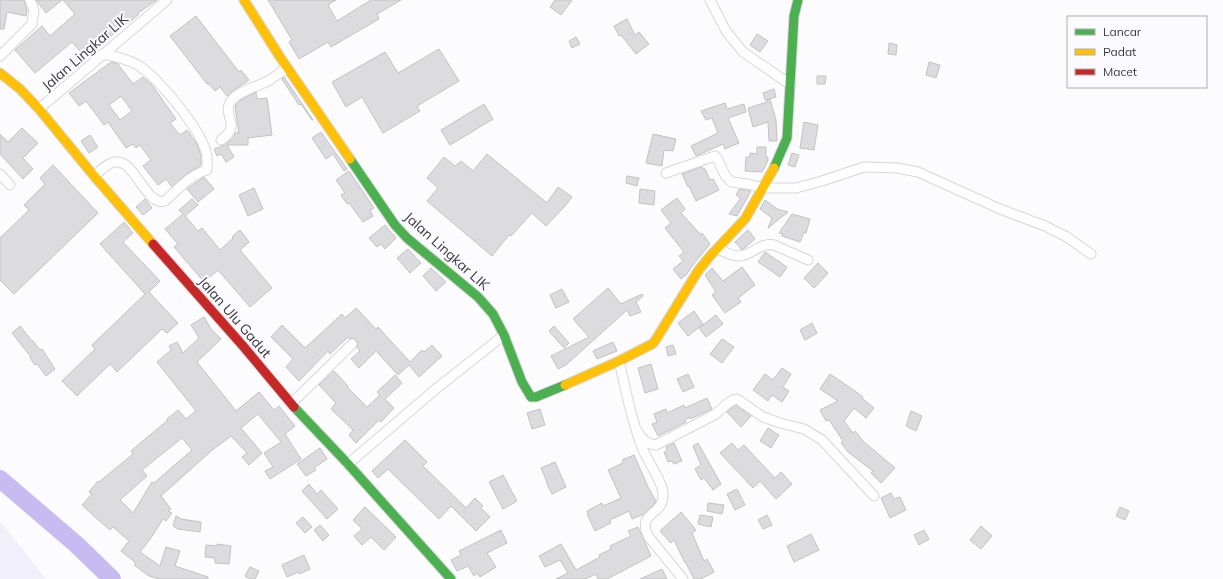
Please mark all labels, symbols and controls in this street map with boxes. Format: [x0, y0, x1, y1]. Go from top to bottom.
street label: Jalan Lingkar LIK [38, 9, 133, 94]
legend [1067, 16, 1207, 88]
text: Lancar [1103, 24, 1142, 39]
text: Padat [1103, 44, 1136, 59]
text: Macet [1103, 64, 1137, 79]
street label: Jalan Lingkar LIK [401, 208, 494, 295]
street label: Jalan Ulu Gadut [195, 273, 275, 361]

